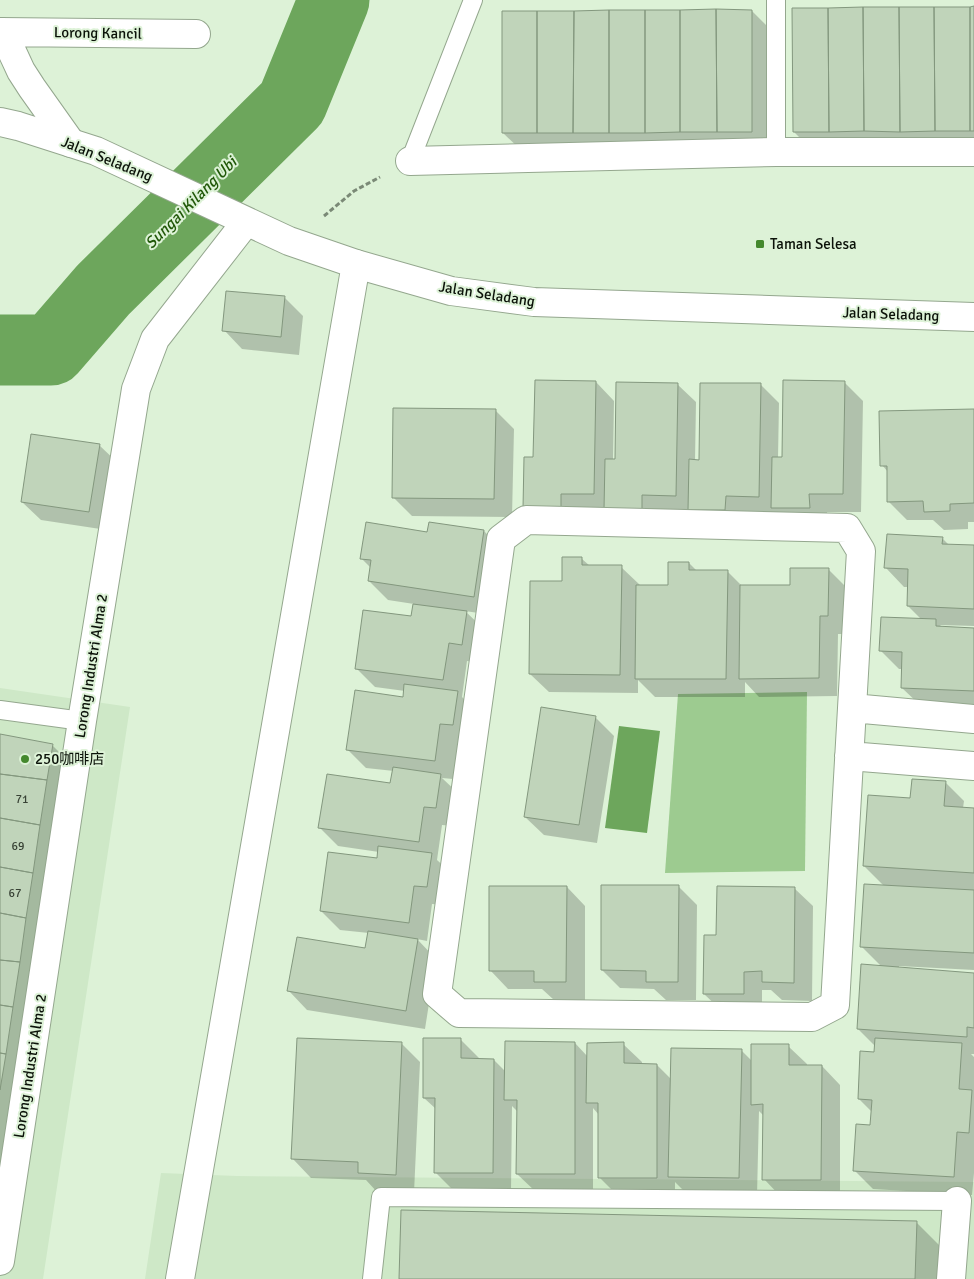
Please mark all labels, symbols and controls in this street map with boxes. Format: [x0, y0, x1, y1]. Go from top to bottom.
street label: Lorong Kancil [54, 23, 142, 43]
street label: Jalan Seladang [59, 133, 155, 186]
water label: Sungai Kilang Ubi [141, 152, 242, 253]
place label: Taman Selesa [770, 235, 857, 253]
marker: Taman Selesa [754, 238, 766, 250]
street label: Jalan Seladang [438, 278, 536, 310]
street label: Jalan Seladang [842, 303, 940, 325]
street label: Lorong Industri Alma 2 [71, 593, 111, 739]
place label: 250咖啡店 [35, 750, 104, 768]
marker: 250咖啡店 [19, 753, 31, 765]
house number: 71 [16, 792, 28, 807]
house number: 69 [12, 839, 24, 854]
house number: 67 [9, 886, 21, 901]
street label: Lorong Industri Alma 2 [10, 993, 50, 1139]

